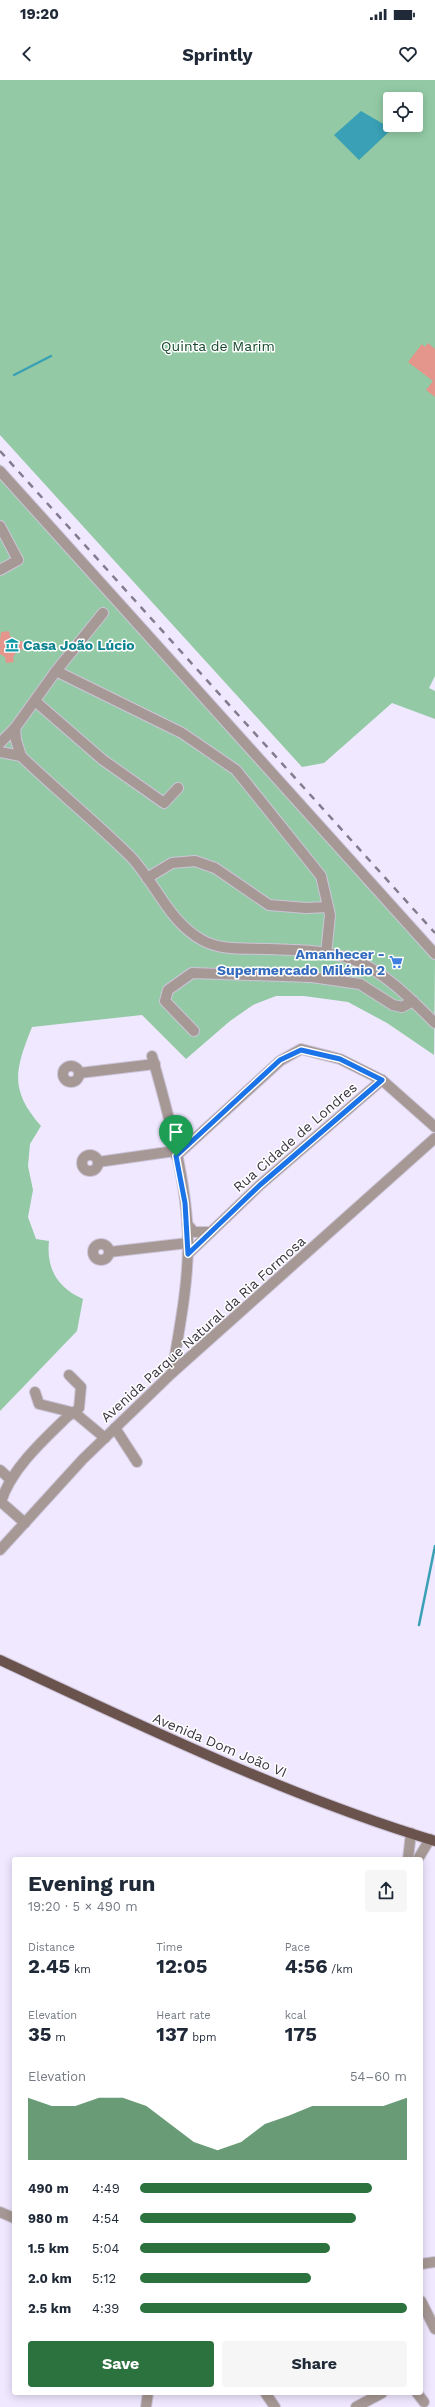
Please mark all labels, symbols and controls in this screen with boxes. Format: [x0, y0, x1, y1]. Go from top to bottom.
text: 19:20 [20, 5, 59, 23]
icon: back [16, 43, 38, 65]
icon: heart [397, 43, 419, 65]
text: Sprintly [182, 44, 253, 65]
map controls [383, 92, 423, 132]
button: locate [383, 92, 423, 132]
park label: Quinta de Marim [161, 338, 275, 354]
museum icon: Casa João Lúcio [4, 637, 20, 653]
place label: Casa João Lúcio [23, 637, 135, 653]
place label: Amanhecer - Supermercado Milénio 2 [217, 946, 385, 978]
supermarket icon: Amanhecer - Supermercado Milénio 2 [388, 954, 404, 970]
street label: Rua Cidade de Londres [230, 1079, 360, 1195]
pin [159, 1115, 193, 1156]
icon: arrive [165, 1121, 187, 1143]
street label: Avenida Parque Natural da Ria Formosa [97, 1233, 309, 1425]
street label: Avenida Dom João VI [151, 1710, 289, 1780]
button: share [365, 1870, 407, 1912]
text: Evening run [28, 1871, 156, 1896]
text: 19:20 · 5 × 490 m [28, 1899, 138, 1914]
text: Distance [28, 1941, 75, 1954]
text: Time [156, 1941, 183, 1954]
text: Pace [285, 1941, 310, 1954]
text: 2.45 [28, 1954, 70, 1978]
text: 12:05 [156, 1954, 207, 1978]
text: 4:56 [285, 1954, 328, 1978]
text: km [70, 1963, 91, 1976]
text: /km [328, 1963, 353, 1976]
text: Elevation [28, 2009, 77, 2022]
text: Heart rate [156, 2009, 211, 2022]
text: kcal [285, 2009, 306, 2022]
text: 35 [28, 2022, 52, 2046]
text: 137 [156, 2022, 188, 2046]
text: 175 [285, 2022, 317, 2046]
text: m [52, 2031, 66, 2044]
text: bpm [188, 2031, 216, 2044]
text: Elevation [28, 2069, 86, 2084]
text: 54–60 m [350, 2069, 407, 2084]
text: 490 m [28, 2181, 69, 2196]
text: 4:49 [92, 2181, 120, 2196]
text: 980 m [28, 2211, 68, 2226]
text: 4:54 [92, 2211, 119, 2226]
text: 1.5 km [28, 2241, 69, 2256]
text: 5:04 [92, 2241, 119, 2256]
text: 2.0 km [28, 2271, 72, 2286]
text: 5:12 [92, 2271, 116, 2286]
text: 2.5 km [28, 2301, 71, 2316]
text: 4:39 [92, 2301, 119, 2316]
button: Save [28, 2341, 214, 2387]
button: Share [222, 2341, 407, 2387]

